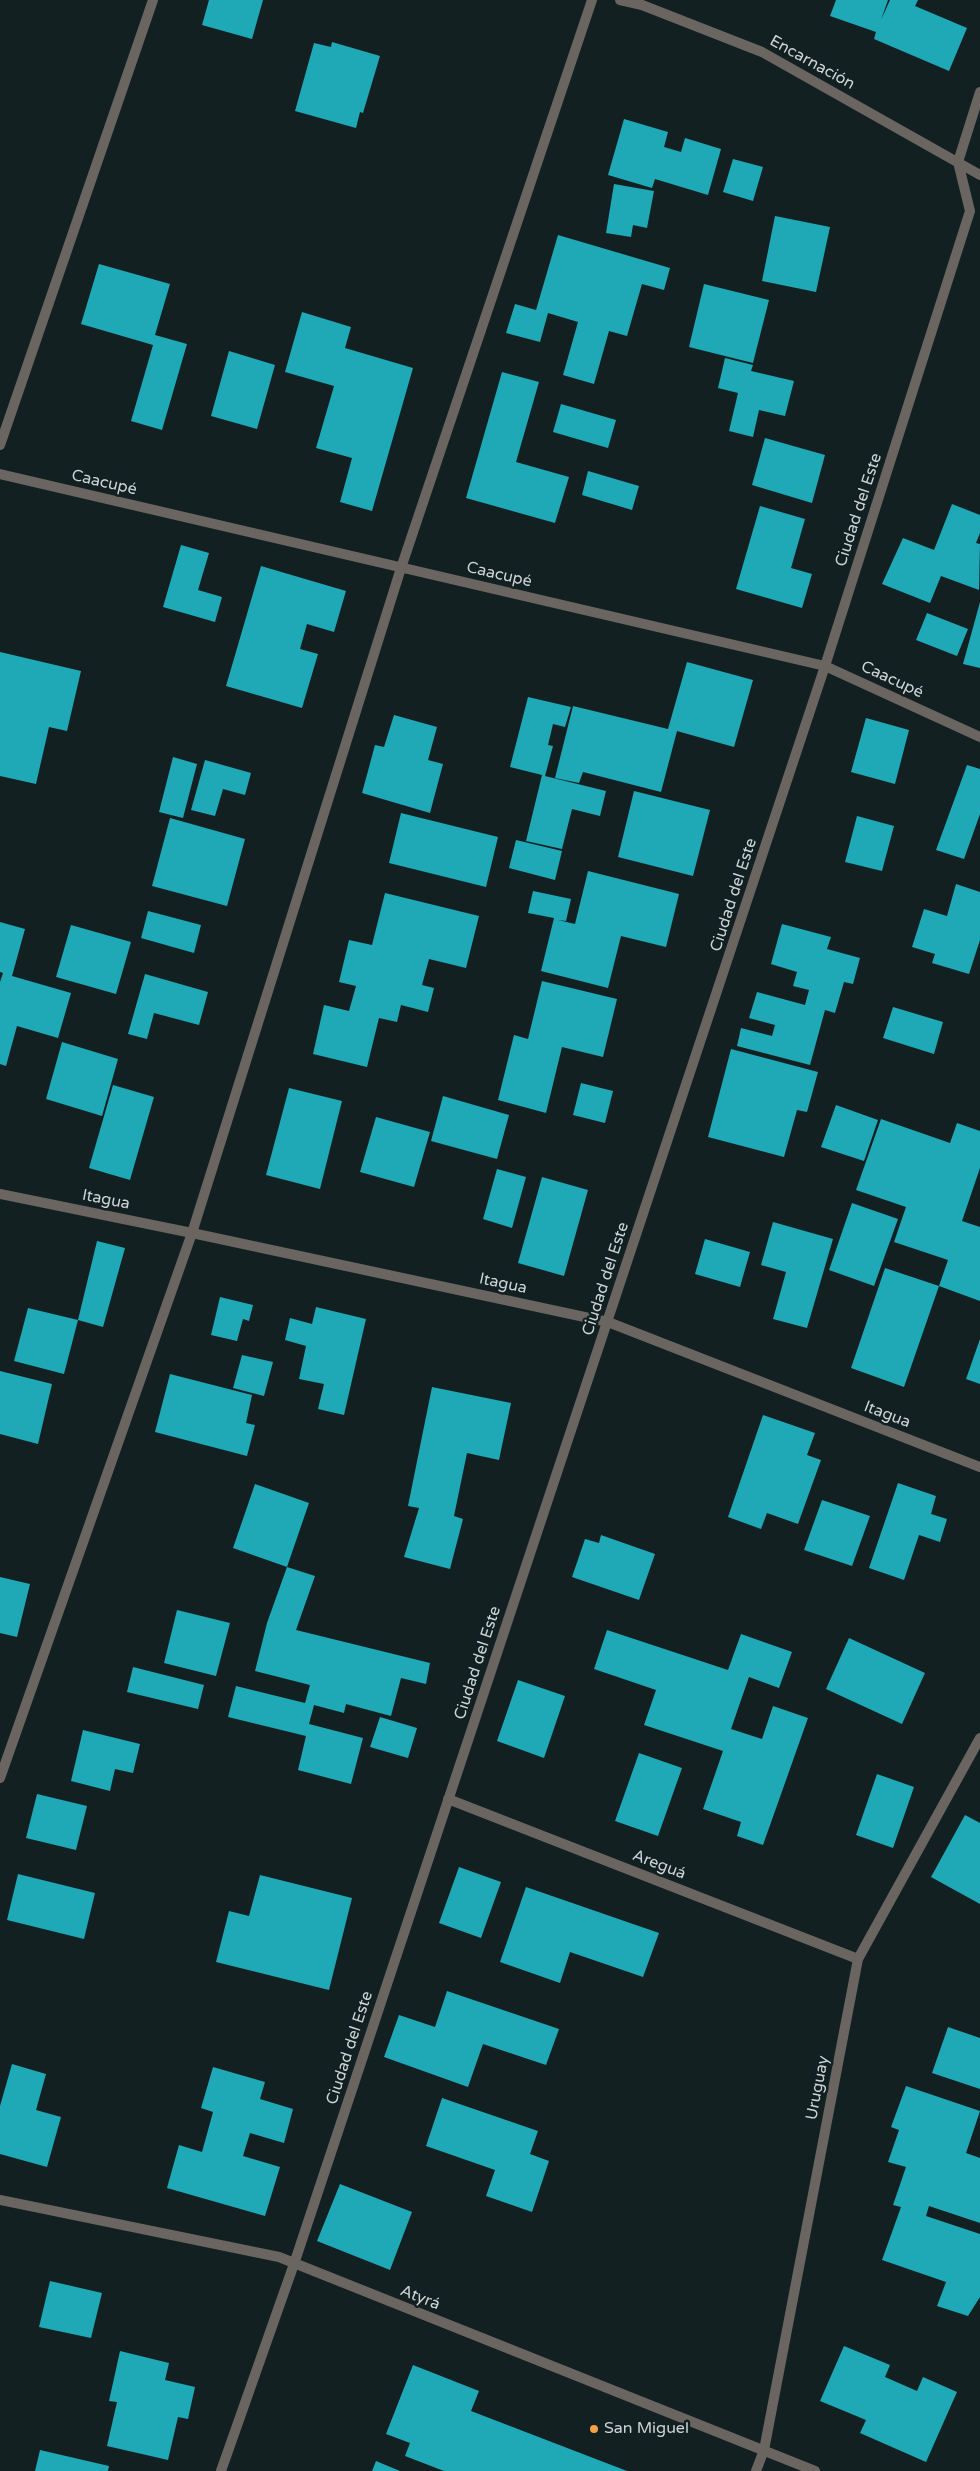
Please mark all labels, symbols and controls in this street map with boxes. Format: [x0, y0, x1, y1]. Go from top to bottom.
street label: Encarnación [766, 32, 858, 94]
street label: Ciudad del Este [832, 451, 886, 569]
street label: Caacupé [69, 466, 139, 500]
street label: Caacupé [464, 558, 534, 592]
street label: Caacupé [858, 657, 926, 703]
street label: Ciudad del Este [707, 836, 761, 954]
street label: Itagua [80, 1186, 132, 1214]
street label: Ciudad del Este [579, 1220, 633, 1338]
street label: Itagua [477, 1270, 529, 1298]
street label: Itagua [861, 1397, 913, 1433]
street label: Ciudad del Este [451, 1604, 505, 1722]
street label: Areguá [630, 1846, 688, 1884]
street label: Ciudad del Este [323, 1989, 377, 2107]
street label: Uruguay [802, 2054, 834, 2122]
street label: Atyrá [397, 2281, 443, 2315]
place label: San Miguel [604, 2419, 689, 2439]
marker: San Miguel [588, 2423, 600, 2435]

